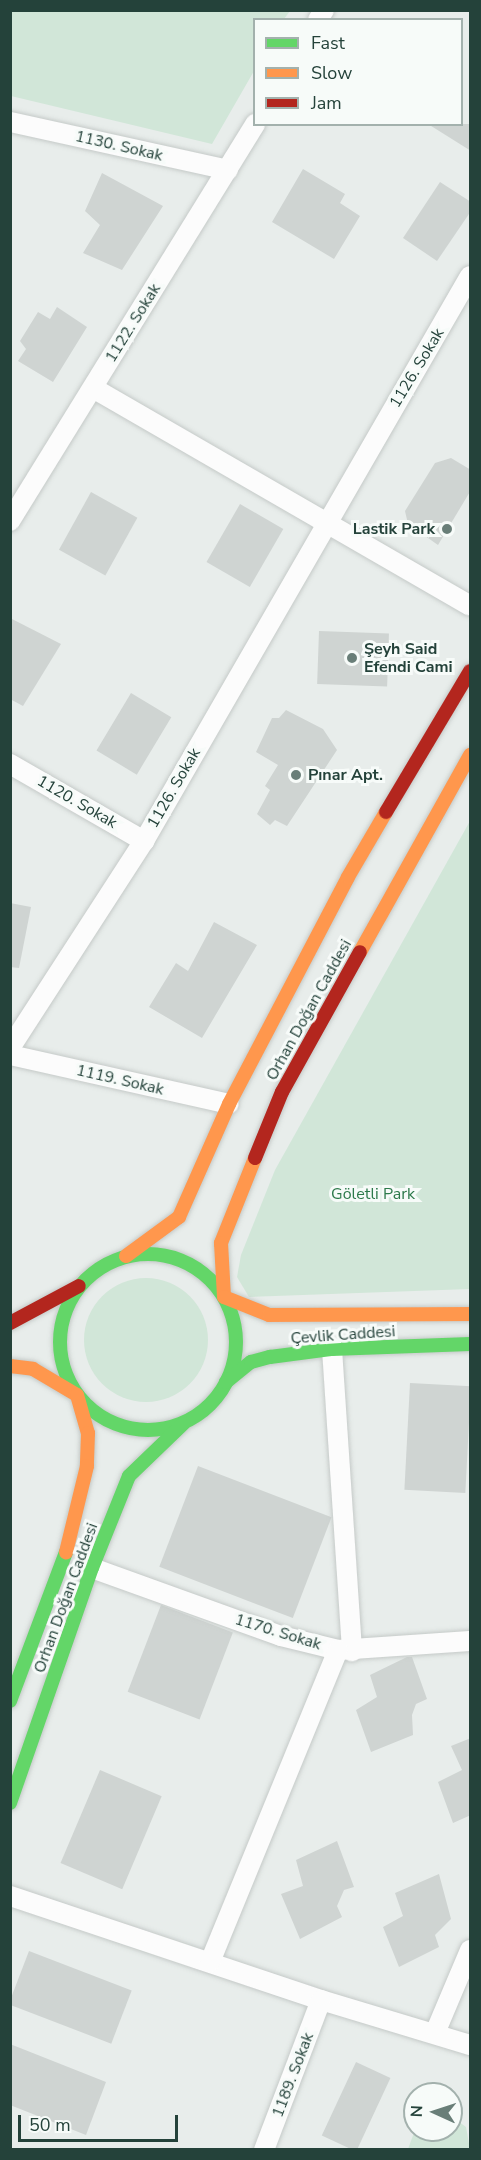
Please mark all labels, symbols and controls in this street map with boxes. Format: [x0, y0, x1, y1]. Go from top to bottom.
legend [253, 18, 463, 126]
text: Fast [311, 31, 345, 55]
text: Slow [311, 61, 352, 85]
text: Jam [311, 91, 342, 115]
street label: 1130. Sokak [73, 127, 165, 165]
street label: 1122. Sokak [101, 280, 165, 366]
street label: 1126. Sokak [386, 325, 448, 411]
place label: Lastik Park [353, 519, 435, 539]
marker: Lastik Park [440, 522, 454, 536]
place label: Şeyh Said Efendi Cami [364, 639, 453, 677]
marker: Şeyh Said Efendi Cami [345, 651, 359, 665]
street label: 1126. Sokak [143, 745, 205, 831]
place label: Pınar Apt. [308, 765, 383, 785]
marker: Pınar Apt. [289, 768, 303, 782]
street label: 1120. Sokak [34, 771, 120, 833]
street label: Orhan Doğan Caddesi [262, 936, 356, 1084]
street label: 1119. Sokak [74, 1061, 166, 1099]
park label: Göletli Park [331, 1184, 415, 1204]
street label: Çevlik Caddesi [290, 1322, 396, 1348]
street label: Orhan Doğan Caddesi [30, 1520, 102, 1676]
street label: 1170. Sokak [232, 1610, 324, 1654]
street label: 1189. Sokak [268, 2030, 318, 2120]
north arrow [403, 2082, 463, 2142]
scale bar [21, 2103, 182, 2141]
text: N [406, 2105, 428, 2118]
text: 50 m [29, 2113, 71, 2137]

